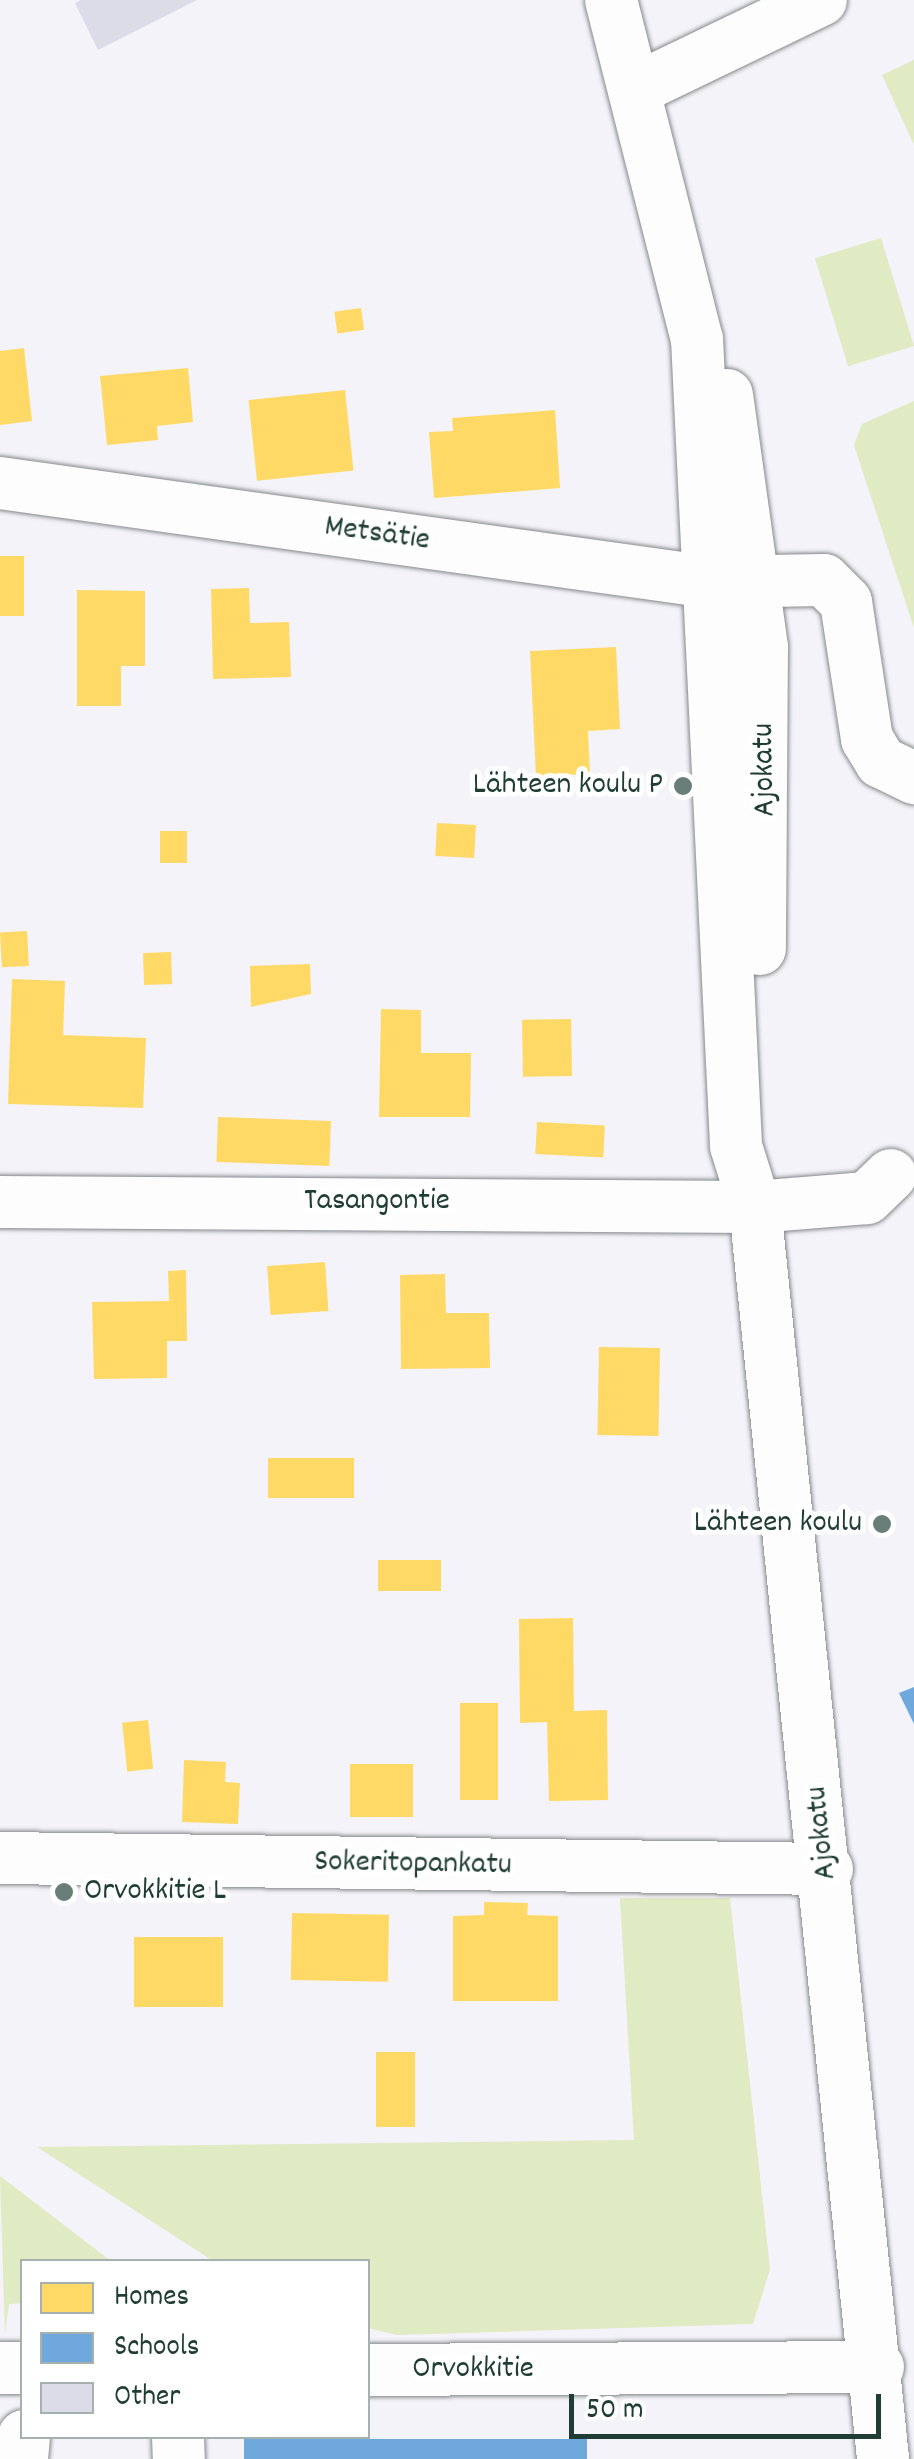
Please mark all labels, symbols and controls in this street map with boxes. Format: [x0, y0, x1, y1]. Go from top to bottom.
street label: Metsätie [322, 509, 432, 561]
street label: Ajokatu [746, 723, 786, 817]
place label: Lähteen koulu P [473, 767, 663, 805]
marker: Lähteen koulu P [672, 775, 694, 797]
street label: Tasangontie [304, 1183, 450, 1221]
place label: Lähteen koulu [694, 1505, 862, 1543]
marker: Lähteen koulu [871, 1513, 893, 1535]
street label: Ajokatu [799, 1784, 847, 1882]
street label: Sokeritopankatu [314, 1844, 512, 1886]
place label: Orvokkitie L [84, 1873, 226, 1911]
marker: Orvokkitie L [53, 1881, 75, 1903]
legend [20, 2259, 370, 2439]
text: Homes [114, 2277, 189, 2320]
text: Schools [114, 2327, 200, 2370]
street label: Orvokkitie [412, 2351, 534, 2389]
scale bar [574, 2374, 886, 2436]
text: Other [114, 2377, 180, 2420]
text: 50 m [586, 2390, 644, 2433]

